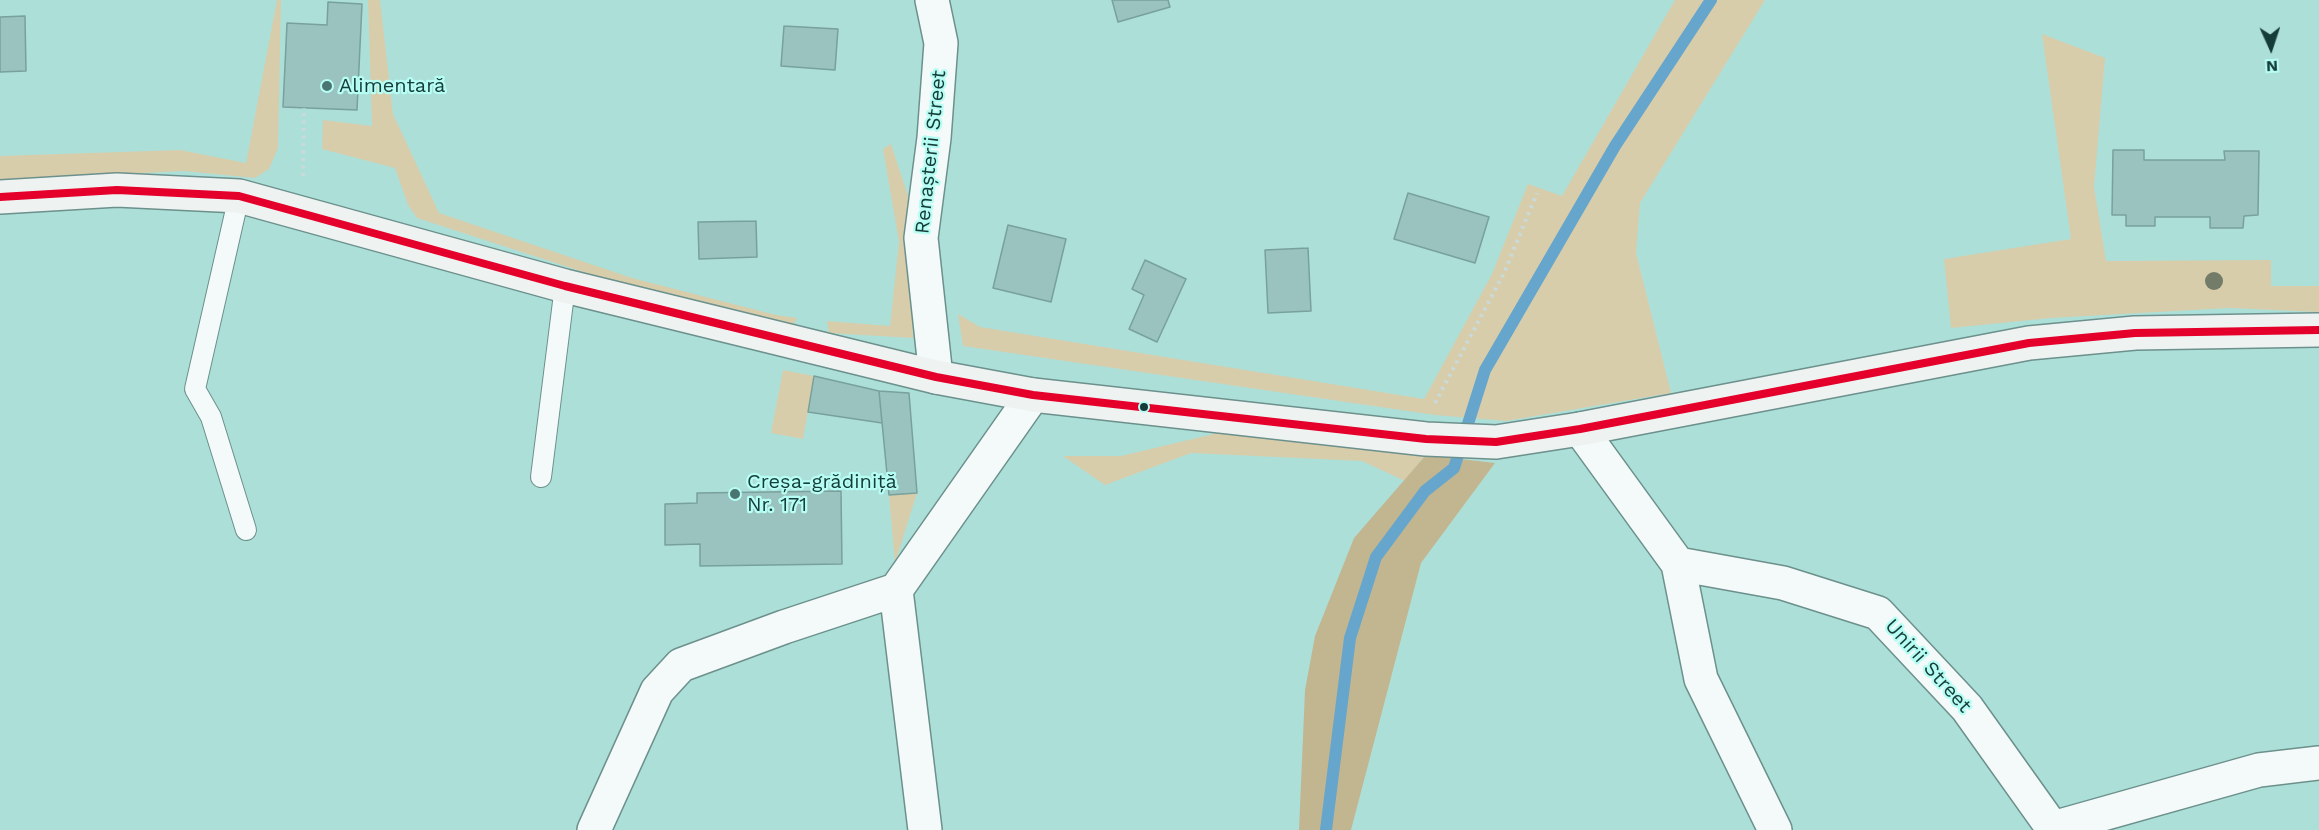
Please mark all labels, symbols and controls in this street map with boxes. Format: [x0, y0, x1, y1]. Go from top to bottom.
north arrow [2241, 18, 2301, 78]
text: N [2266, 57, 2278, 76]
street label: Renașterii Street [910, 69, 952, 235]
place label: Alimentară [339, 74, 445, 98]
marker: Alimentară [320, 79, 334, 93]
unlabelled marker [1138, 401, 1150, 413]
place label: Creșa-grădiniță Nr. 171 [747, 470, 897, 517]
marker: Creșa-grădiniță Nr. 171 [728, 487, 742, 501]
street label: Unirii Street [1880, 614, 1976, 718]

